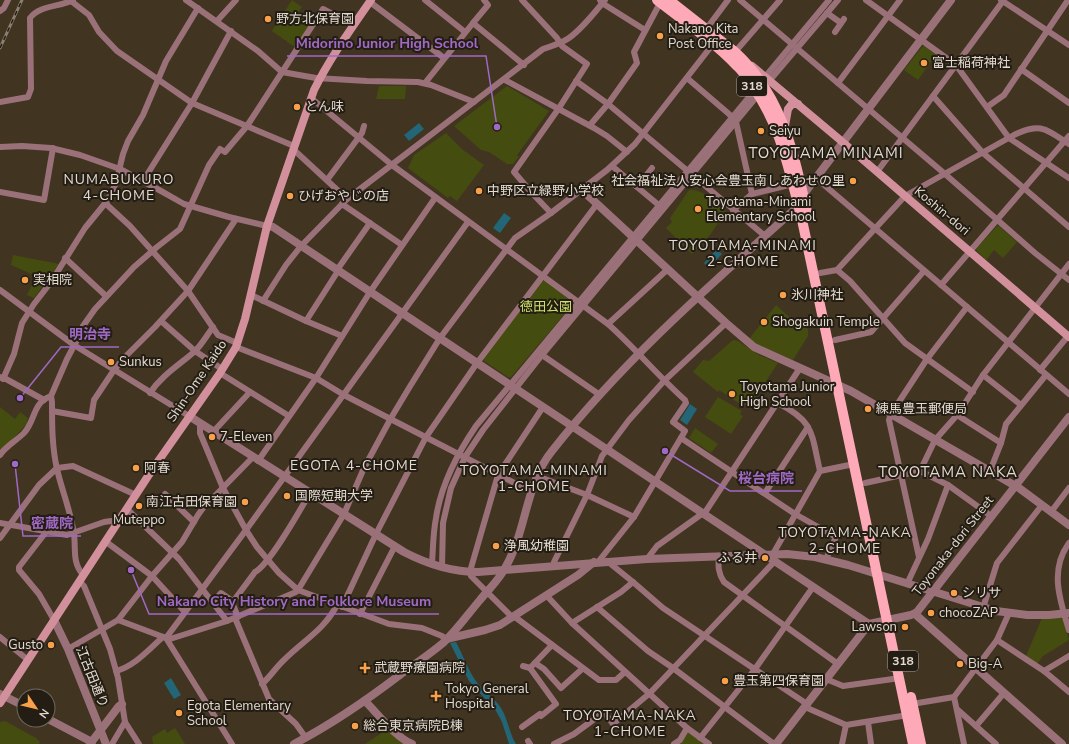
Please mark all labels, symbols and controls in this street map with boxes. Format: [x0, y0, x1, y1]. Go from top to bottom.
place label: 野方北保育園 [276, 10, 354, 28]
marker: 野方北保育園 [263, 14, 273, 24]
place label: Nakano Kita Post Office [668, 20, 738, 53]
callout: Midorino Junior High School [287, 30, 486, 56]
marker: Nakano Kita Post Office [655, 31, 665, 41]
text: Midorino Junior High School [296, 34, 479, 53]
place label: 富士稲荷神社 [932, 54, 1010, 72]
marker: 富士稲荷神社 [919, 58, 929, 68]
road number: 318 [737, 76, 767, 96]
place label: とん味 [305, 98, 344, 116]
marker: とん味 [292, 102, 302, 112]
place label: Seiyu [769, 122, 801, 140]
marker: Seiyu [756, 126, 766, 136]
district label: TOYOTAMA MINAMI [748, 143, 904, 163]
district label: NUMABUKURO 4-CHOME [63, 170, 175, 205]
place label: 社会福祉法人安心会豊玉南しあわせの里 [611, 172, 845, 190]
marker: 社会福祉法人安心会豊玉南しあわせの里 [848, 176, 858, 186]
place label: 中野区立緑野小学校 [487, 182, 604, 200]
street label: Koshin-dori [910, 182, 974, 240]
marker: 中野区立緑野小学校 [474, 186, 484, 196]
place label: ひげおやじの店 [298, 187, 389, 205]
marker: ひげおやじの店 [285, 191, 295, 201]
place label: Toyotama-Minami Elementary School [706, 193, 816, 226]
marker: Toyotama-Minami Elementary School [693, 204, 703, 214]
district label: TOYOTAMA-MINAMI 2-CHOME [669, 236, 817, 271]
place label: 実相院 [33, 271, 72, 289]
marker: 実相院 [20, 275, 30, 285]
place label: 氷川神社 [791, 286, 843, 304]
marker: 氷川神社 [778, 290, 788, 300]
park label: 徳田公園 [520, 298, 572, 316]
place label: Shogakuin Temple [772, 313, 880, 331]
marker: Shogakuin Temple [759, 317, 769, 327]
callout: 明治寺 [61, 321, 119, 347]
text: 明治寺 [69, 325, 111, 344]
street label: Shin-Ome Kaido [163, 336, 231, 426]
place label: Sunkus [119, 353, 162, 371]
marker: Sunkus [106, 357, 116, 367]
place label: Toyotama Junior High School [740, 378, 835, 411]
marker: Toyotama Junior High School [727, 389, 737, 399]
place label: 練馬豊玉郵便局 [876, 400, 967, 418]
marker: 練馬豊玉郵便局 [863, 404, 873, 414]
place label: 7-Eleven [220, 428, 272, 446]
marker: 7-Eleven [207, 432, 217, 442]
district label: EGOTA 4-CHOME [290, 456, 418, 475]
place label: 阿春 [144, 459, 170, 477]
district label: TOYOTAMA-MINAMI 1-CHOME [460, 461, 608, 496]
district label: TOYOTAMA NAKA [878, 462, 1018, 482]
marker: 阿春 [131, 463, 141, 473]
callout: 桜台病院 [730, 465, 802, 491]
text: 桜台病院 [738, 469, 794, 488]
place label: 国際短期大学 [295, 487, 373, 505]
marker: 国際短期大学 [282, 491, 292, 501]
street label: Toyonaka-dori Street [908, 492, 998, 600]
place label: 南江古田保育園 [146, 493, 237, 511]
marker: 南江古田保育園 [240, 497, 250, 507]
marker: Muteppo [134, 501, 144, 511]
callout: 密蔵院 [23, 510, 81, 536]
place label: Muteppo [113, 511, 165, 529]
text: 密蔵院 [31, 514, 73, 533]
district label: TOYOTAMA-NAKA 2-CHOME [778, 523, 912, 558]
place label: 浄風幼稚園 [504, 537, 569, 555]
marker: 浄風幼稚園 [491, 541, 501, 551]
place label: ふる井 [718, 549, 757, 567]
marker: ふる井 [760, 553, 770, 563]
place label: シリサ [962, 584, 1001, 602]
callout: Nakano City History and Folklore Museum [149, 588, 439, 614]
marker: シリサ [949, 588, 959, 598]
text: Nakano City History and Folklore Museum [157, 592, 431, 611]
place label: chocoZAP [939, 604, 998, 622]
marker: chocoZAP [926, 608, 936, 618]
place label: Lawson [851, 618, 897, 636]
marker: Lawson [900, 622, 910, 632]
place label: Gusto [8, 636, 43, 654]
marker: Gusto [46, 640, 56, 650]
street label: 江古田通り [71, 643, 113, 711]
road number: 318 [888, 651, 918, 671]
place label: Big-A [968, 655, 1003, 673]
place label: 武蔵野療園病院 [374, 659, 465, 677]
marker: Big-A [955, 659, 965, 669]
marker: 武蔵野療園病院 [359, 662, 371, 674]
place label: 豊玉第四保育園 [733, 672, 824, 690]
marker: 豊玉第四保育園 [720, 676, 730, 686]
place label: Tokyo General Hospital [445, 680, 529, 713]
north arrow [16, 688, 56, 728]
marker: Tokyo General Hospital [430, 690, 442, 702]
place label: Egota Elementary School [187, 697, 291, 730]
text: N [35, 706, 52, 721]
district label: TOYOTAMA-NAKA 1-CHOME [563, 706, 697, 741]
marker: Egota Elementary School [174, 708, 184, 718]
place label: 総合東京病院B棟 [363, 717, 463, 735]
marker: 総合東京病院B棟 [350, 721, 360, 731]

